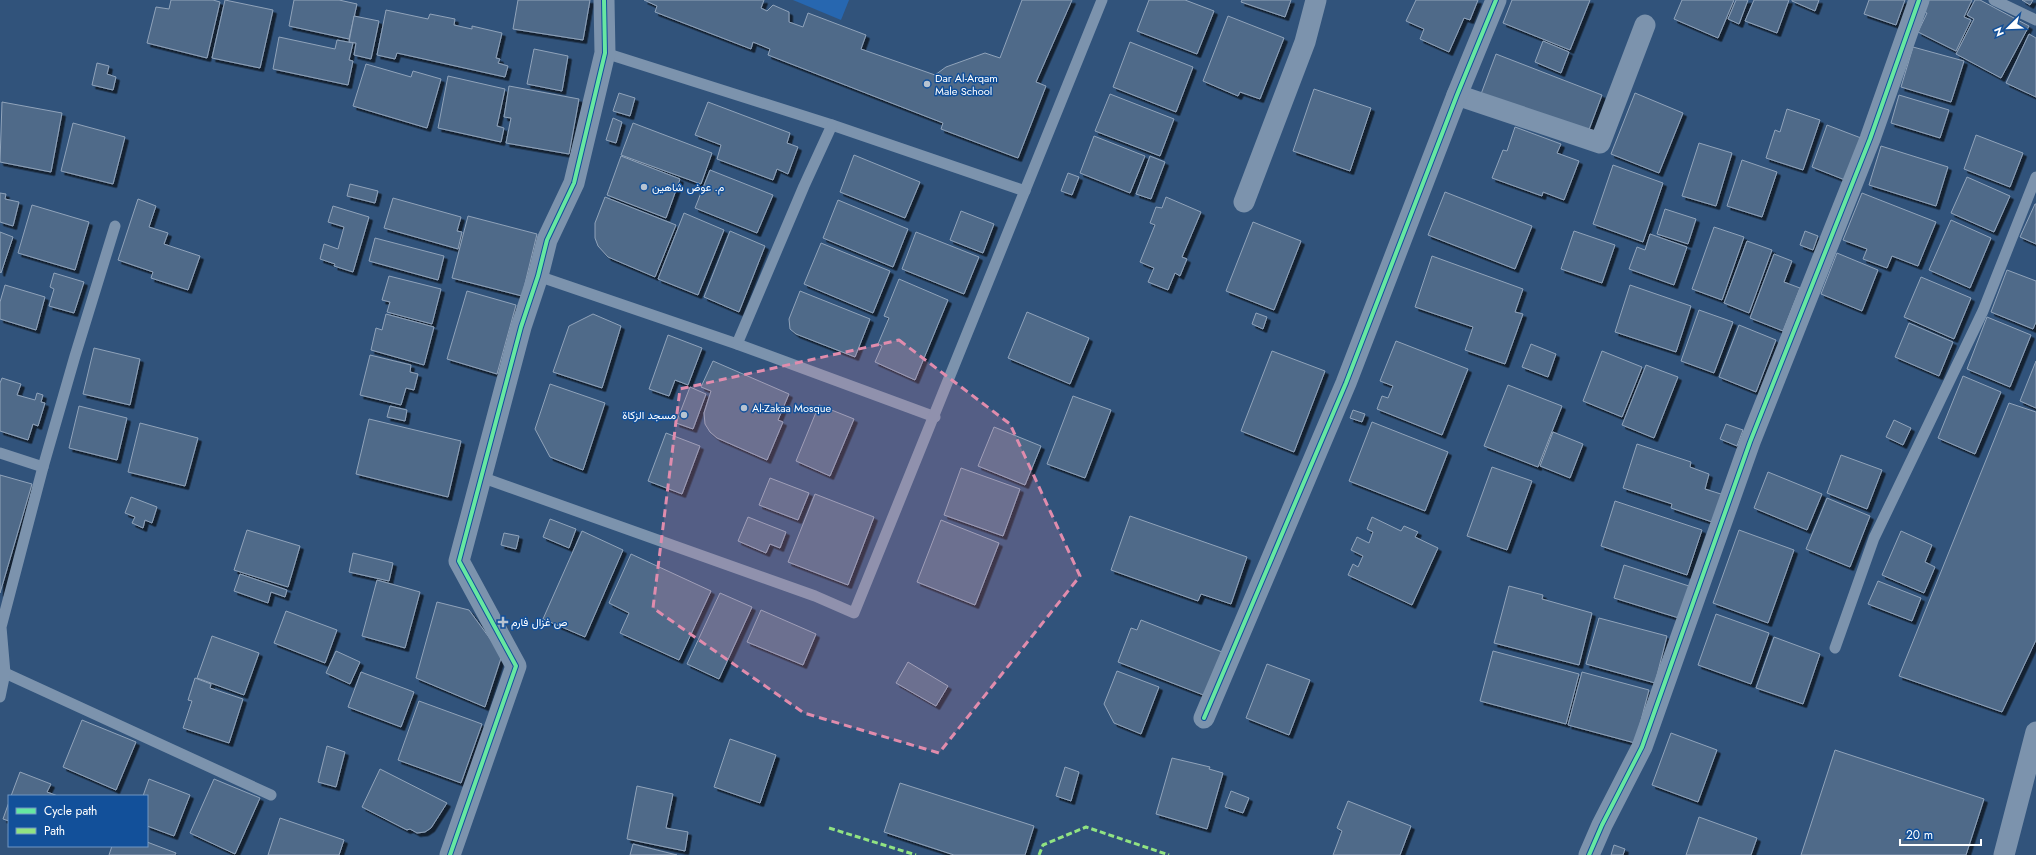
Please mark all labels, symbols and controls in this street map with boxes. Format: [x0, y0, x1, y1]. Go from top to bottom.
north arrow [1988, 8, 2028, 48]
text: N [1990, 25, 2008, 39]
place label: Dar Al-Arqam Male School [935, 70, 998, 99]
marker: Dar Al-Arqam Male School [922, 79, 932, 89]
place label: م. عوض شاهين [652, 179, 725, 195]
marker: م. عوض شاهين [639, 182, 649, 192]
place label: Al-Zakaa Mosque [752, 400, 832, 416]
marker: Al-Zakaa Mosque [739, 403, 749, 413]
place label: مسجد الزكاة [622, 407, 676, 423]
marker: مسجد الزكاة [679, 410, 689, 420]
place label: ص غزال فارم [511, 614, 568, 630]
marker: ص غزال فارم [498, 617, 508, 627]
legend [8, 795, 148, 847]
text: Cycle path [44, 802, 97, 820]
scale bar [1900, 821, 1981, 847]
text: Path [44, 822, 65, 840]
text: 20 m [1906, 826, 1933, 844]

